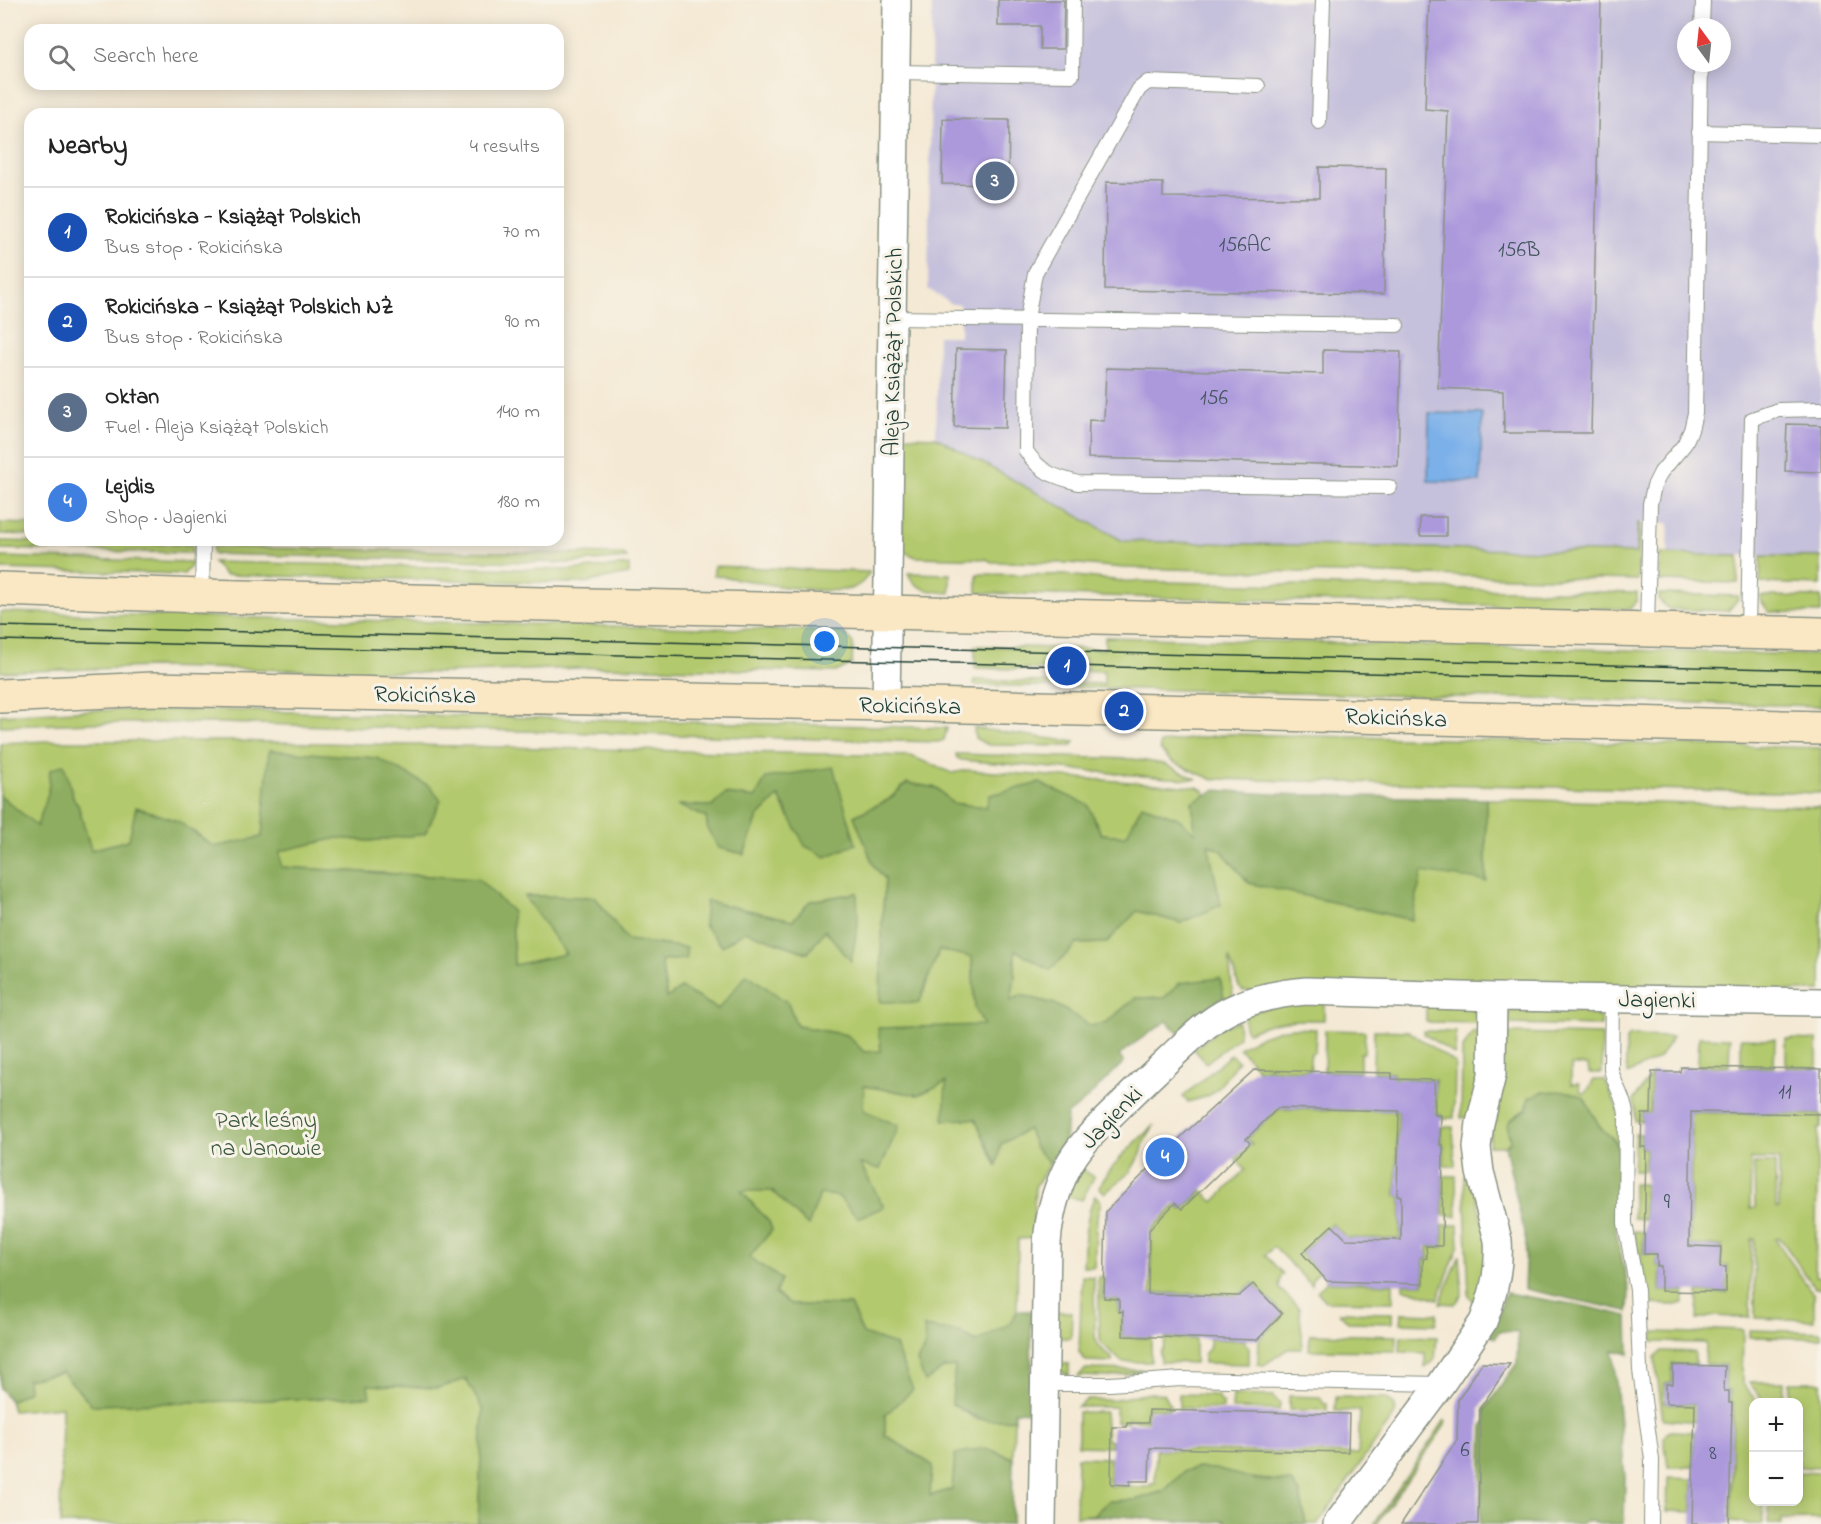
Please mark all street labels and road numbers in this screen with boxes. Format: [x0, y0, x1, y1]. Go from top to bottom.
street label: Aleja Książąt Polskich [875, 247, 914, 457]
street label: Rokicińska [373, 678, 476, 715]
street label: Rokicińska [858, 689, 961, 726]
street label: Rokicińska [1344, 700, 1448, 739]
street label: Jagienki [1618, 983, 1696, 1020]
street label: Jagienki [1073, 1079, 1152, 1159]

